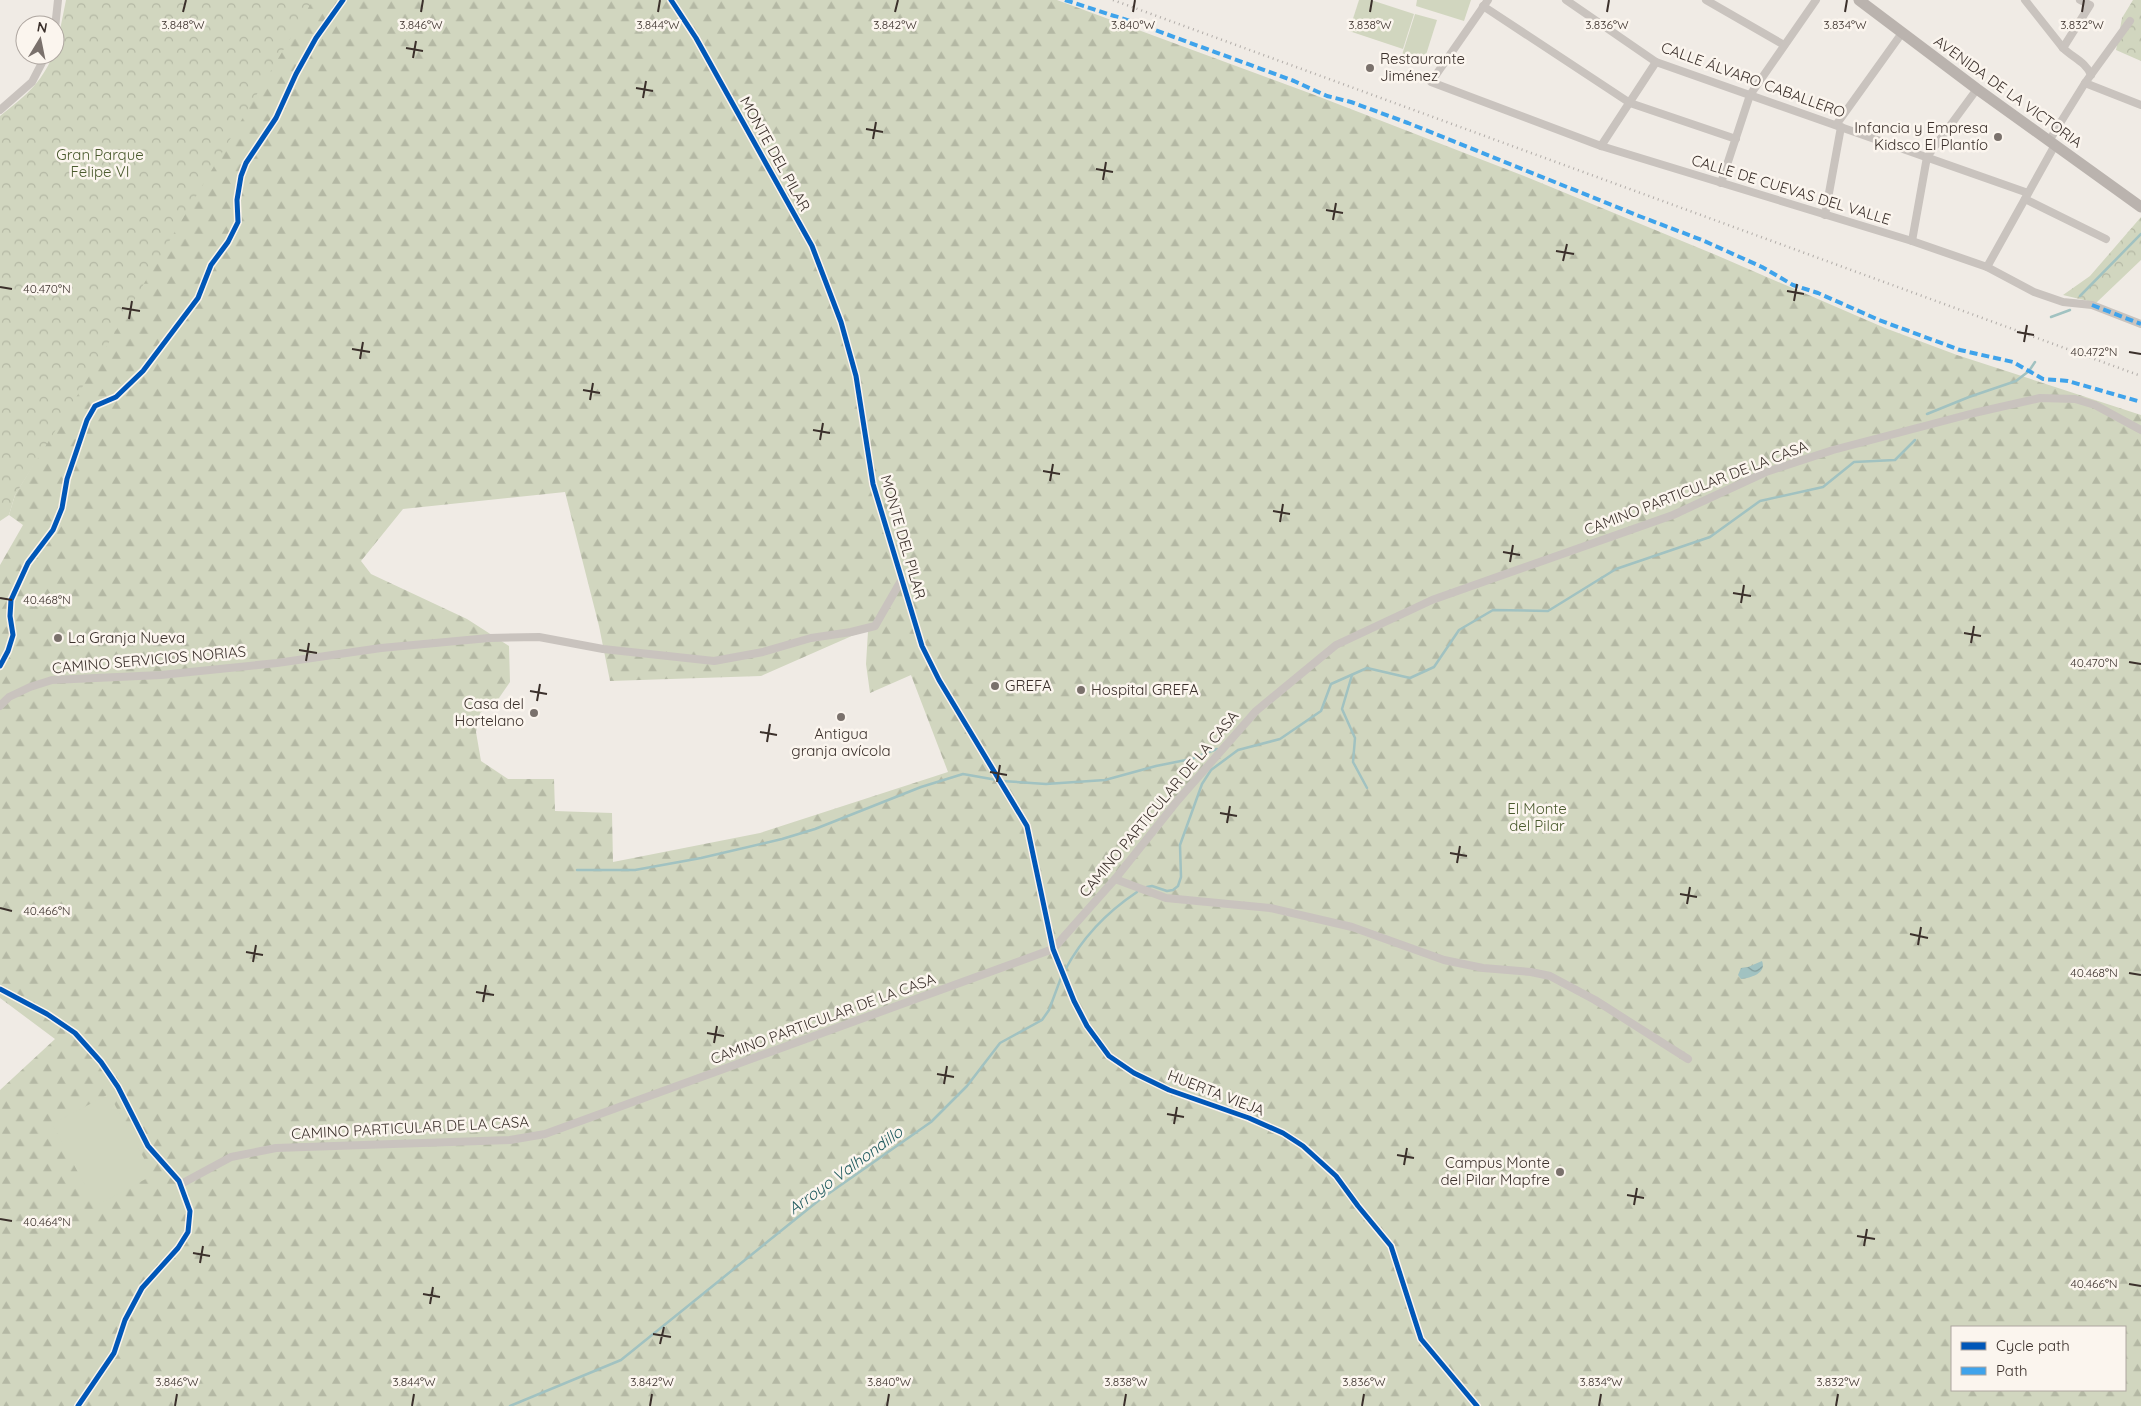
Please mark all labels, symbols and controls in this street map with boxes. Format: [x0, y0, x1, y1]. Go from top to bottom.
north arrow [15, 15, 65, 65]
text: N [36, 17, 49, 37]
text: 3.848°W [161, 17, 205, 32]
text: 3.846°W [399, 17, 443, 32]
text: 3.844°W [636, 17, 680, 32]
text: 3.842°W [873, 17, 917, 32]
text: 3.840°W [1111, 17, 1155, 32]
text: 3.838°W [1348, 17, 1392, 32]
text: 3.836°W [1585, 17, 1629, 32]
text: 3.834°W [1823, 17, 1867, 32]
text: 3.832°W [2060, 17, 2104, 32]
street label: AVENIDA DE LA VICTORIA [1931, 31, 2086, 152]
street label: CALLE ÁLVARO CABALLERO [1659, 37, 1848, 122]
place label: Restaurante Jiménez [1380, 49, 1465, 85]
marker: Restaurante Jiménez [1364, 62, 1376, 74]
street label: MONTE DEL PILAR [736, 93, 815, 214]
place label: Infancia y Empresa Kidsco El Plantío [1854, 118, 1988, 154]
marker: Infancia y Empresa Kidsco El Plantío [1992, 131, 2004, 143]
park label: Gran Parque Felipe VI [56, 145, 144, 181]
street label: CALLE DE CUEVAS DEL VALLE [1689, 150, 1893, 229]
text: 40.470°N [23, 281, 71, 296]
text: 40.472°N [2071, 344, 2117, 359]
street label: CAMINO PARTICULAR DE LA CASA [1581, 436, 1811, 539]
street label: MONTE DEL PILAR [877, 473, 930, 601]
text: 40.468°N [23, 592, 71, 607]
place label: La Granja Nueva [68, 628, 185, 647]
marker: La Granja Nueva [52, 632, 64, 644]
street label: CAMINO SERVICIOS NORIAS [51, 642, 247, 677]
text: 40.470°N [2070, 655, 2118, 670]
place label: GREFA [1005, 676, 1052, 695]
marker: GREFA [989, 680, 1001, 692]
place label: Hospital GREFA [1091, 680, 1199, 699]
marker: Hospital GREFA [1075, 684, 1087, 696]
place label: Casa del Hortelano [455, 694, 524, 730]
street label: CAMINO PARTICULAR DE LA CASA [1075, 706, 1243, 901]
marker: Casa del Hortelano [528, 707, 540, 719]
marker: Antigua granja avícola [835, 711, 847, 723]
place label: Antigua granja avícola [791, 724, 891, 760]
park label: El Monte del Pilar [1507, 799, 1567, 835]
text: 40.466°N [23, 903, 71, 918]
text: 40.468°N [2070, 965, 2118, 980]
street label: CAMINO PARTICULAR DE LA CASA [708, 969, 938, 1068]
street label: HUERTA VIEJA [1165, 1065, 1268, 1120]
street label: CAMINO PARTICULAR DE LA CASA [291, 1112, 530, 1143]
water label: Arroyo Valhondillo [784, 1121, 907, 1218]
place label: Campus Monte del Pilar Mapfre [1440, 1153, 1550, 1189]
marker: Campus Monte del Pilar Mapfre [1554, 1166, 1566, 1178]
text: 40.464°N [23, 1214, 71, 1229]
text: 40.466°N [2070, 1276, 2118, 1291]
legend [1951, 1326, 2126, 1391]
text: Cycle path [1996, 1336, 2070, 1355]
text: Path [1996, 1361, 2028, 1380]
text: 3.846°W [155, 1374, 199, 1389]
text: 3.844°W [392, 1374, 436, 1389]
text: 3.842°W [630, 1374, 674, 1389]
text: 3.840°W [867, 1374, 911, 1389]
text: 3.838°W [1104, 1374, 1148, 1389]
text: 3.836°W [1342, 1374, 1386, 1389]
text: 3.834°W [1579, 1374, 1623, 1389]
text: 3.832°W [1816, 1374, 1860, 1389]

